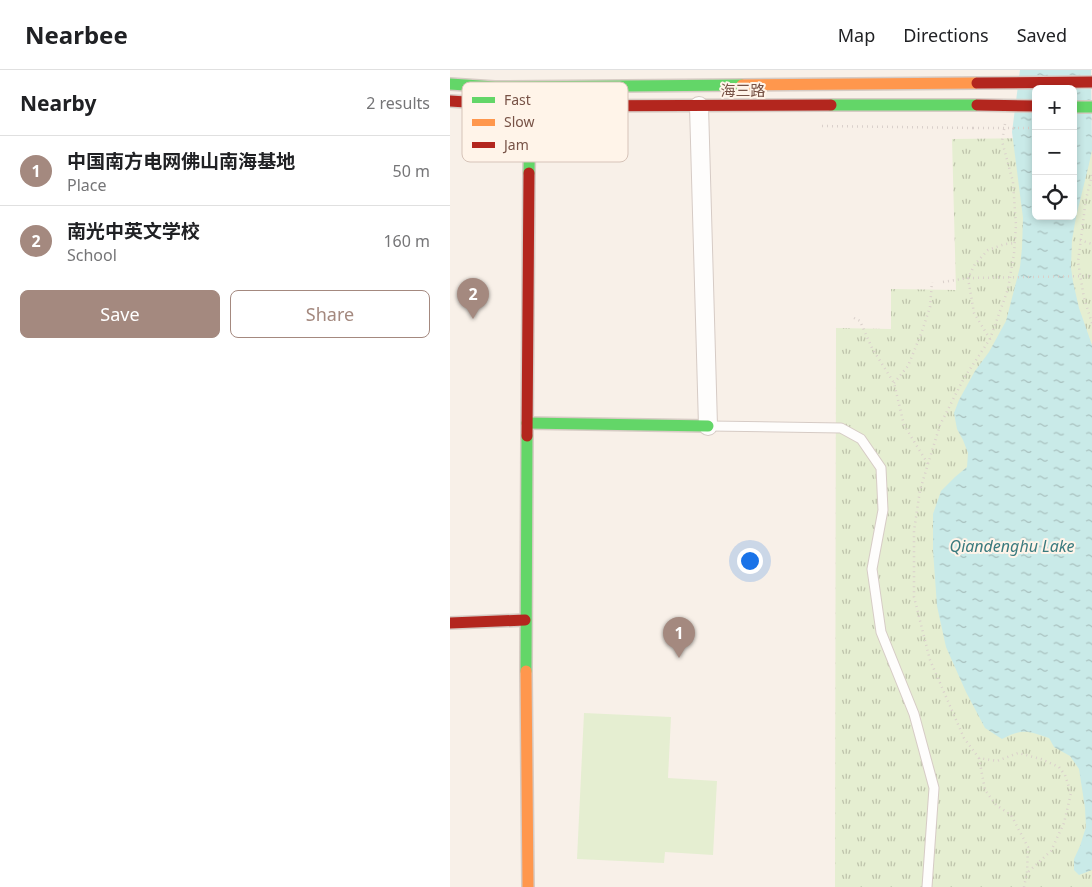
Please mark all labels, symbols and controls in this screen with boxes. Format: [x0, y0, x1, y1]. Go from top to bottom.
text: Nearbee [25, 18, 128, 51]
text: Map [838, 23, 875, 47]
text: Directions [903, 23, 989, 47]
text: Saved [1017, 23, 1067, 47]
street label: 海三路 [720, 80, 766, 100]
legend [462, 82, 628, 162]
map controls [1032, 85, 1077, 220]
button: + [1032, 85, 1077, 130]
text: Nearby [20, 89, 96, 117]
text: Fast [504, 90, 531, 109]
text: 2 results [366, 92, 430, 114]
text: Slow [504, 112, 535, 131]
button: − [1032, 130, 1077, 175]
text: Jam [502, 135, 529, 154]
text: 中国南方电网佛山南海基地 [67, 148, 295, 174]
text: 1 [31, 160, 41, 182]
text: 50 m [393, 160, 430, 182]
text: Place [67, 174, 107, 196]
button: locate [1032, 175, 1077, 220]
text: 南光中英文学校 [67, 218, 200, 244]
text: 2 [31, 230, 41, 252]
text: 160 m [383, 230, 430, 252]
text: School [67, 244, 117, 266]
pin: 2 [457, 278, 489, 319]
button: Save [20, 290, 220, 338]
button: Share [230, 290, 430, 338]
water label: Qiandenghu Lake [950, 535, 1074, 557]
your location [737, 548, 763, 574]
pin: 1 [663, 617, 695, 658]

